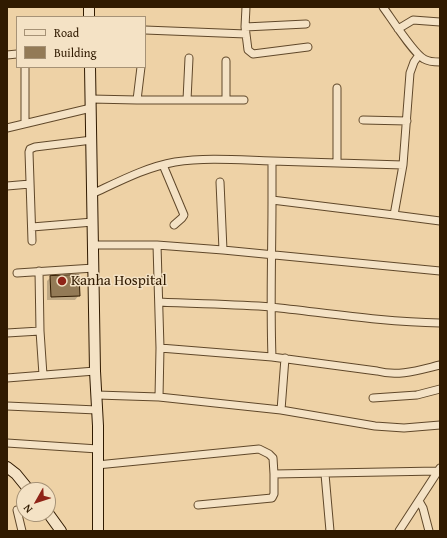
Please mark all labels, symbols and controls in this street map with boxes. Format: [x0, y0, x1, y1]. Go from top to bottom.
legend [16, 16, 146, 68]
text: Road [54, 24, 79, 41]
text: Building [54, 44, 97, 61]
place label: Kanha Hospital [71, 272, 167, 290]
marker: Kanha Hospital [56, 275, 68, 287]
north arrow [16, 482, 56, 522]
text: N [19, 501, 36, 517]

